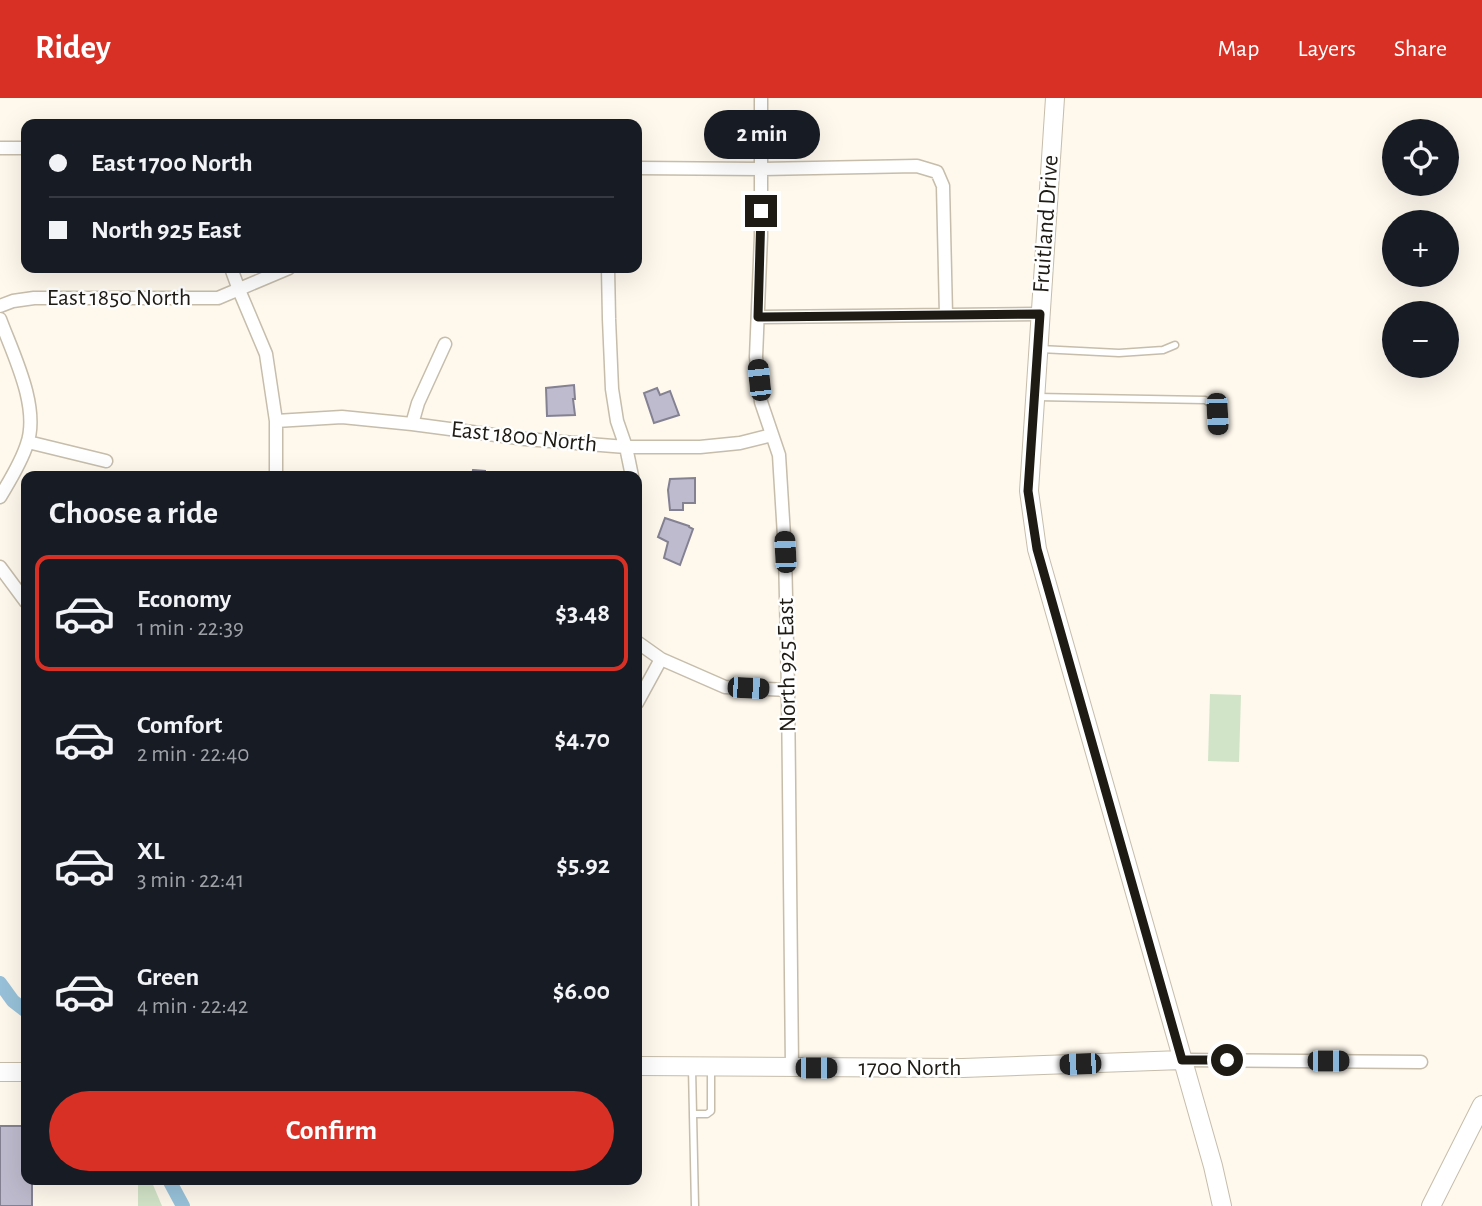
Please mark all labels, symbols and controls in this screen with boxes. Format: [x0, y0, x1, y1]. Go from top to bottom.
text: Ridey [35, 32, 111, 65]
text: Map [1217, 37, 1259, 61]
text: Layers [1297, 37, 1356, 61]
text: Share [1394, 37, 1447, 61]
callout: 2 min [703, 109, 819, 158]
map controls [1382, 119, 1459, 378]
button: locate [1382, 119, 1459, 196]
text: 2 min [736, 123, 788, 146]
text: East 1700 North [91, 150, 253, 176]
street label: Fruitland Drive [1029, 154, 1063, 294]
route end [745, 195, 777, 227]
button: + [1382, 210, 1459, 287]
text: North 925 East [91, 217, 241, 243]
street label: East 1850 North [47, 286, 191, 310]
button: − [1382, 301, 1459, 378]
car [747, 358, 772, 402]
car [1206, 392, 1229, 436]
street label: East 1800 North [450, 417, 598, 457]
text: Choose a ride [49, 497, 218, 529]
car [774, 530, 797, 574]
icon: car [53, 582, 116, 645]
text: Economy [137, 586, 231, 612]
street label: North 925 East [774, 597, 800, 732]
text: $3.48 [555, 600, 610, 626]
text: 1 min · 22:39 [137, 617, 244, 640]
car [727, 676, 770, 700]
icon: car [53, 708, 116, 771]
text: Comfort [137, 712, 222, 738]
text: $4.70 [554, 726, 610, 752]
text: 2 min · 22:40 [137, 743, 249, 766]
icon: car [53, 834, 116, 897]
text: XL [137, 838, 164, 864]
text: $5.92 [556, 852, 610, 878]
text: 3 min · 22:41 [137, 869, 244, 892]
icon: car [53, 960, 116, 1023]
text: Green [137, 964, 199, 990]
text: $6.00 [553, 978, 610, 1004]
text: 4 min · 22:42 [137, 995, 248, 1018]
route start [1211, 1044, 1243, 1076]
car [1308, 1051, 1350, 1072]
car [1059, 1053, 1102, 1075]
street label: 1700 North [859, 1056, 961, 1080]
car [796, 1058, 838, 1079]
button: Confirm [49, 1091, 614, 1171]

